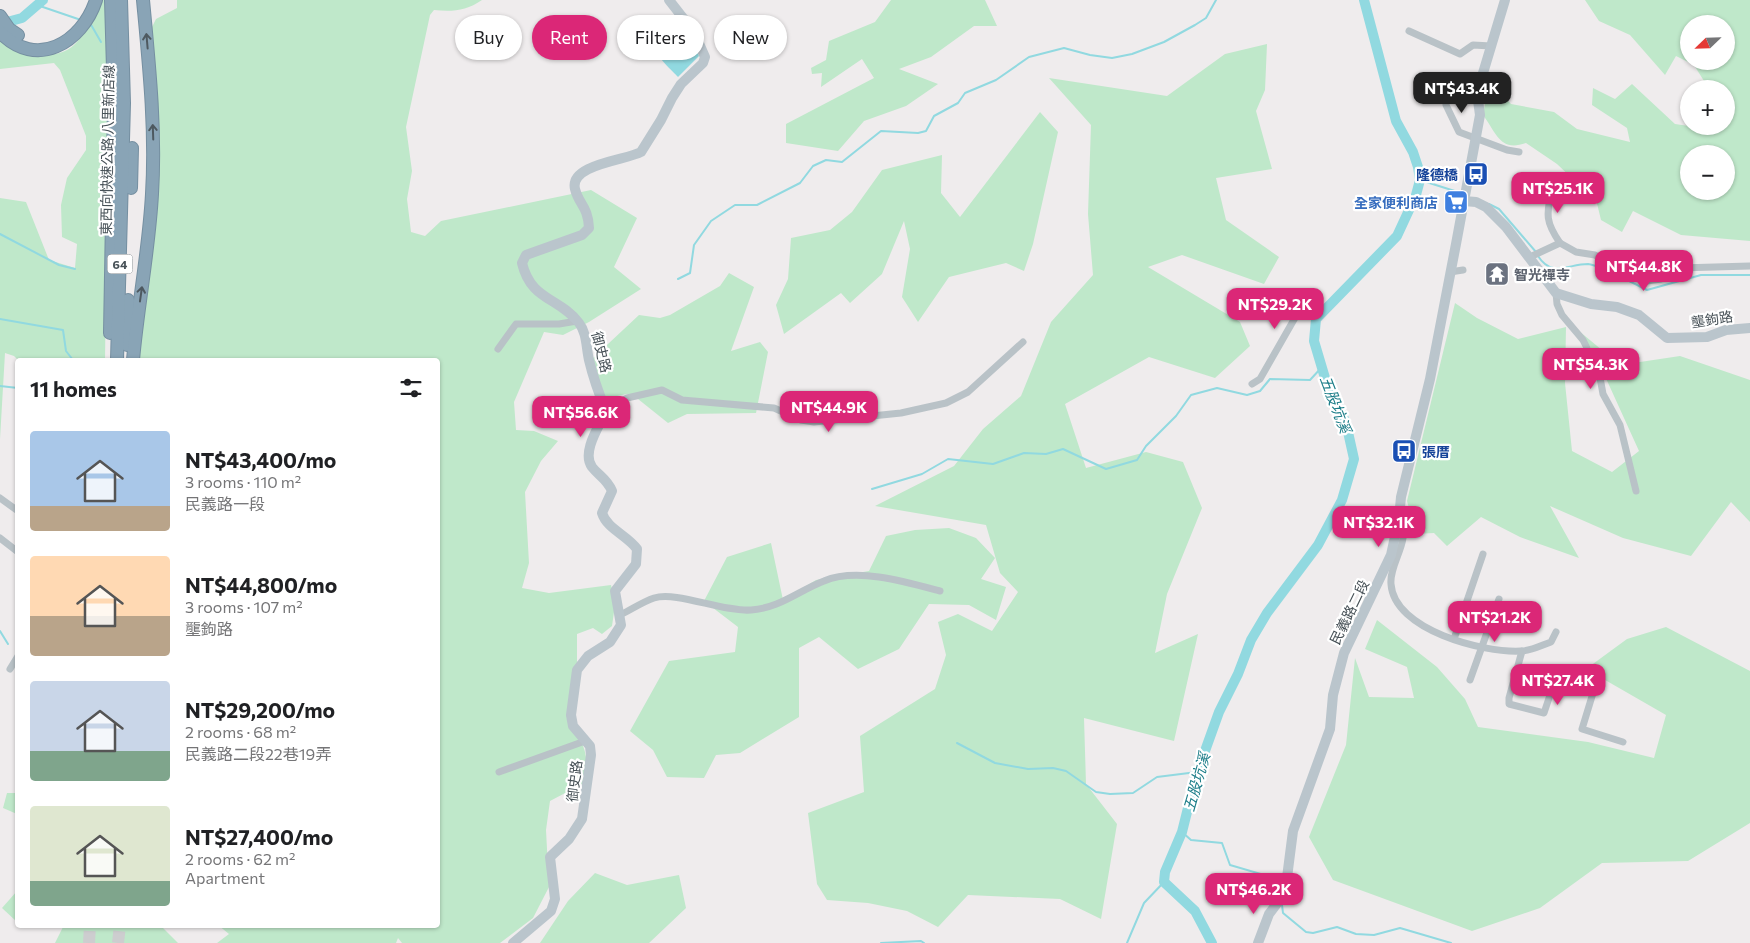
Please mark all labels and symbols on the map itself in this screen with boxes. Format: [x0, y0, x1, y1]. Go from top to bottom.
north arrow [1680, 15, 1735, 70]
one-way arrow [142, 34, 152, 50]
street label: 東西向快速公路 八里新店線 [97, 65, 117, 235]
pin: NT$43.4K [1410, 72, 1514, 114]
one-way arrow [148, 125, 158, 141]
bus stop icon: 隆德橋 [1463, 161, 1489, 187]
place label: 隆德橋 [1416, 166, 1458, 183]
pin: NT$25.1K [1506, 172, 1610, 214]
supermarket icon: 全家便利商店 [1443, 189, 1469, 215]
place label: 全家便利商店 [1354, 194, 1438, 211]
pin: NT$44.8K [1592, 250, 1696, 292]
road number: 64 [108, 254, 132, 274]
temple icon: 智光禪寺 [1484, 261, 1510, 287]
place label: 智光禪寺 [1514, 266, 1570, 283]
one-way arrow [136, 287, 146, 303]
pin: NT$29.2K [1223, 288, 1327, 330]
street label: 壟鉤路 [1690, 307, 1734, 331]
street label: 御史路 [589, 330, 615, 374]
pin: NT$54.3K [1539, 348, 1643, 390]
water label: 五股坑溪 [1317, 373, 1356, 437]
pin: NT$44.9K [777, 390, 881, 433]
pin: NT$56.6K [529, 396, 633, 438]
bus stop icon: 張厝 [1391, 438, 1417, 464]
place label: 張厝 [1422, 443, 1450, 460]
pin: NT$32.1K [1327, 506, 1431, 548]
street label: 民義路二段 [1326, 577, 1372, 647]
pin: NT$21.2K [1443, 600, 1547, 643]
pin: NT$27.4K [1506, 664, 1610, 706]
water label: 五股坑溪 [1179, 749, 1213, 813]
street label: 御史路 [563, 759, 585, 803]
pin: NT$46.2K [1202, 872, 1306, 915]

